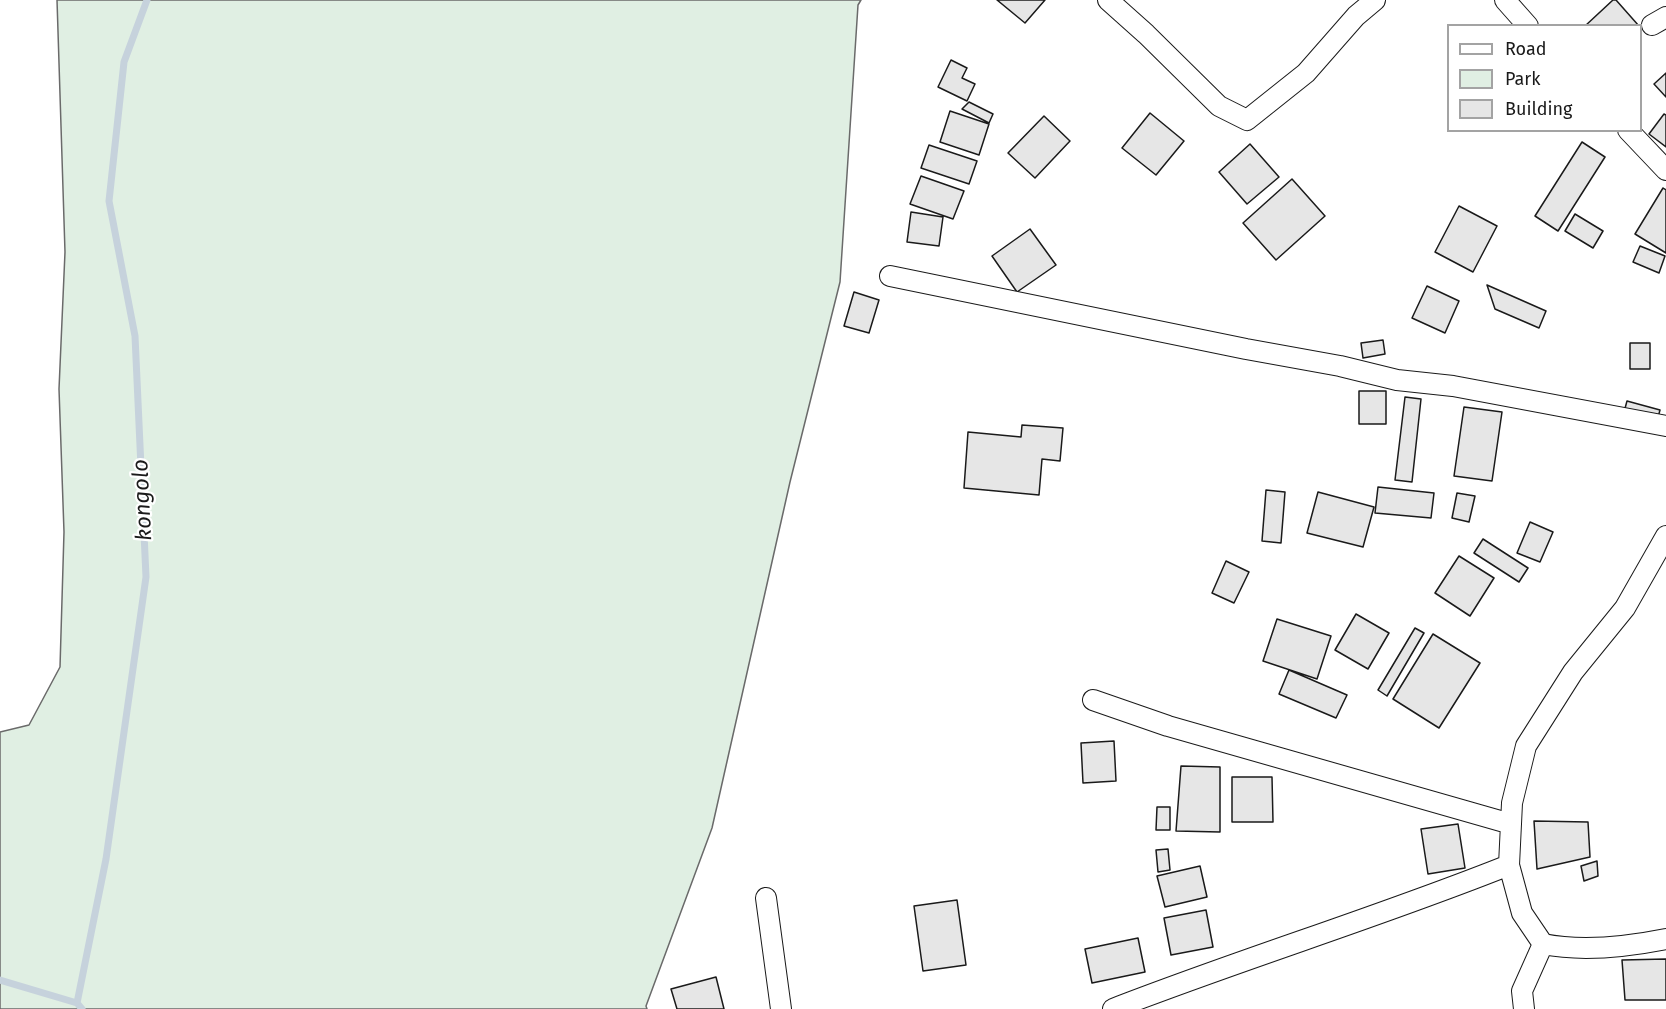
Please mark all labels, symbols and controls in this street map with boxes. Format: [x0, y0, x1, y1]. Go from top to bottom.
legend [1447, 24, 1642, 132]
text: Road [1505, 38, 1547, 60]
text: Park [1505, 68, 1540, 90]
text: Building [1505, 98, 1572, 120]
water label: kongolo [128, 458, 158, 542]

